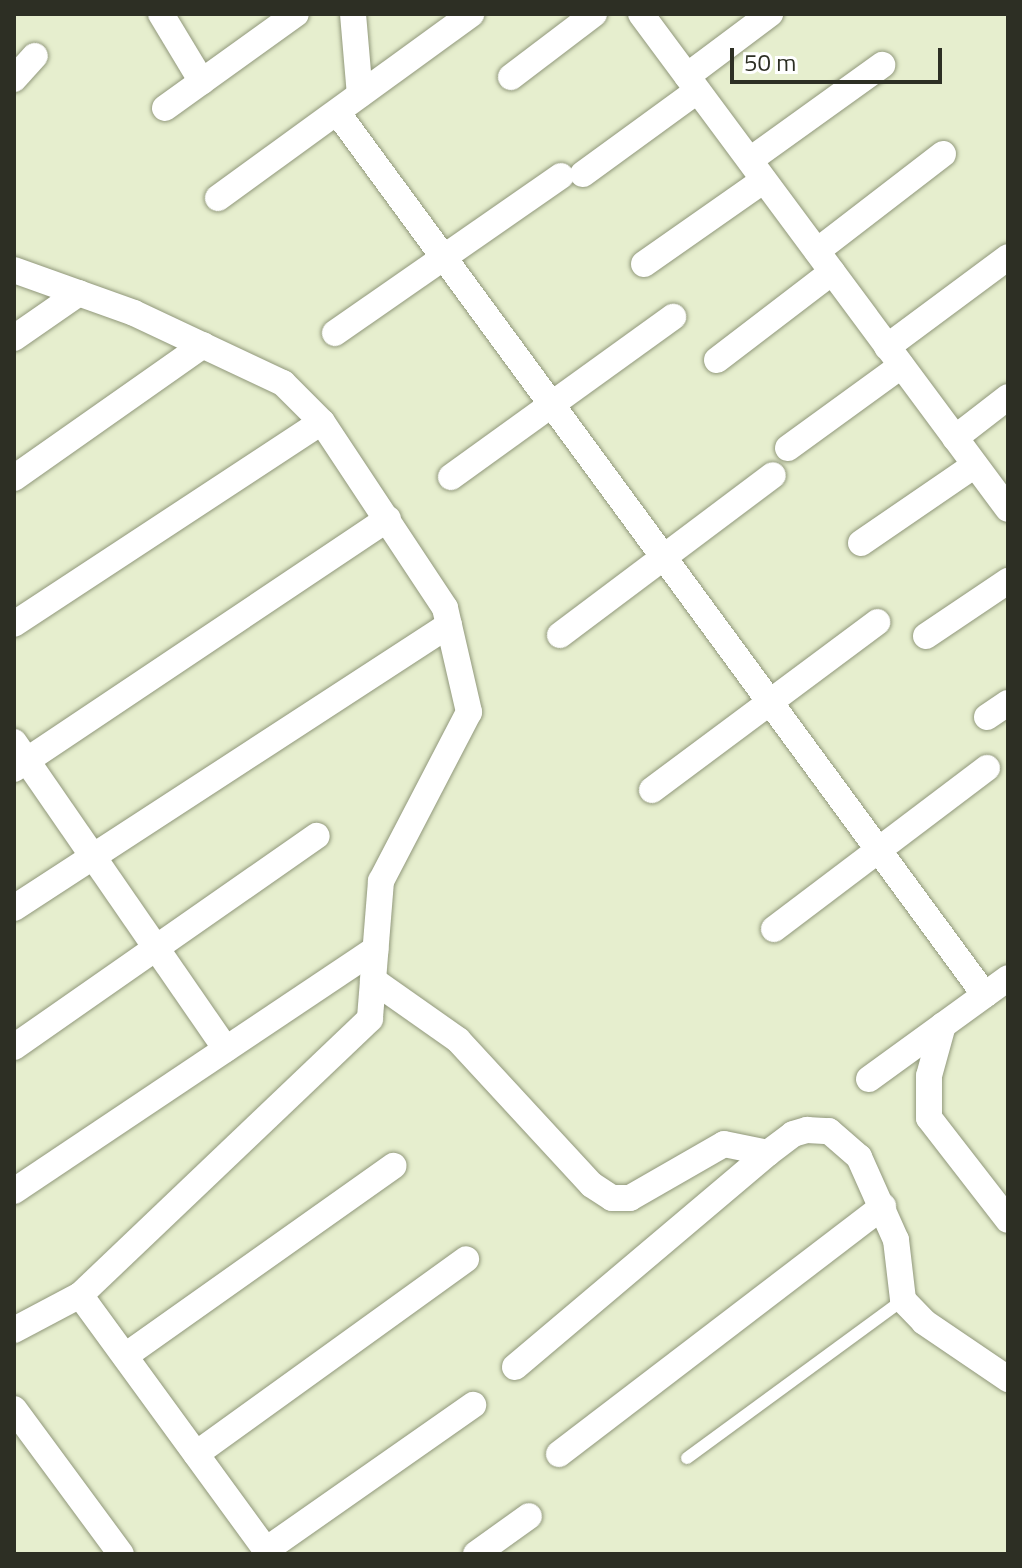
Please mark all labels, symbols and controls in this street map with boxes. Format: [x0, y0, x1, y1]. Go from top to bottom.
scale bar [734, 32, 946, 82]
text: 50 m [744, 44, 796, 80]

